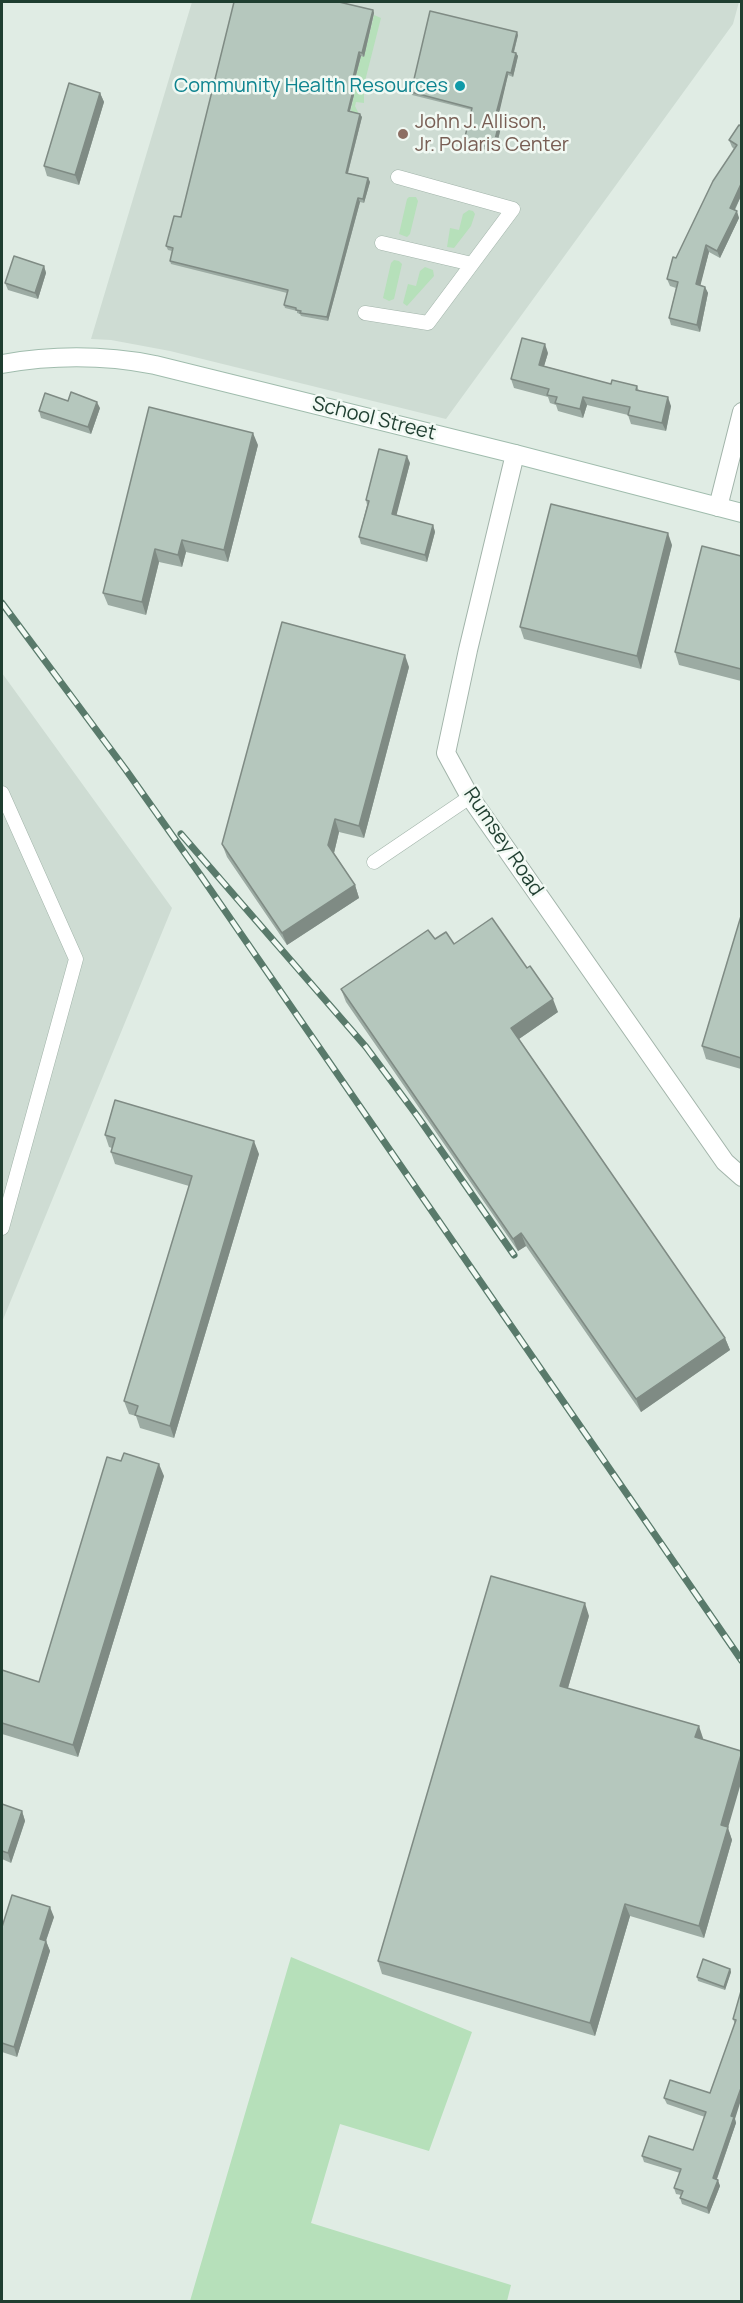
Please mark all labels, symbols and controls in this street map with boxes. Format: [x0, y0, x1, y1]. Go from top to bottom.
place label: Community Health Resources [174, 74, 448, 98]
marker: Community Health Resources [453, 79, 467, 93]
place label: John J. Allison, Jr. Polaris Center [415, 110, 569, 157]
marker: John J. Allison, Jr. Polaris Center [396, 127, 410, 141]
street label: School Street [310, 392, 438, 446]
street label: Rumsey Road [458, 783, 548, 901]

